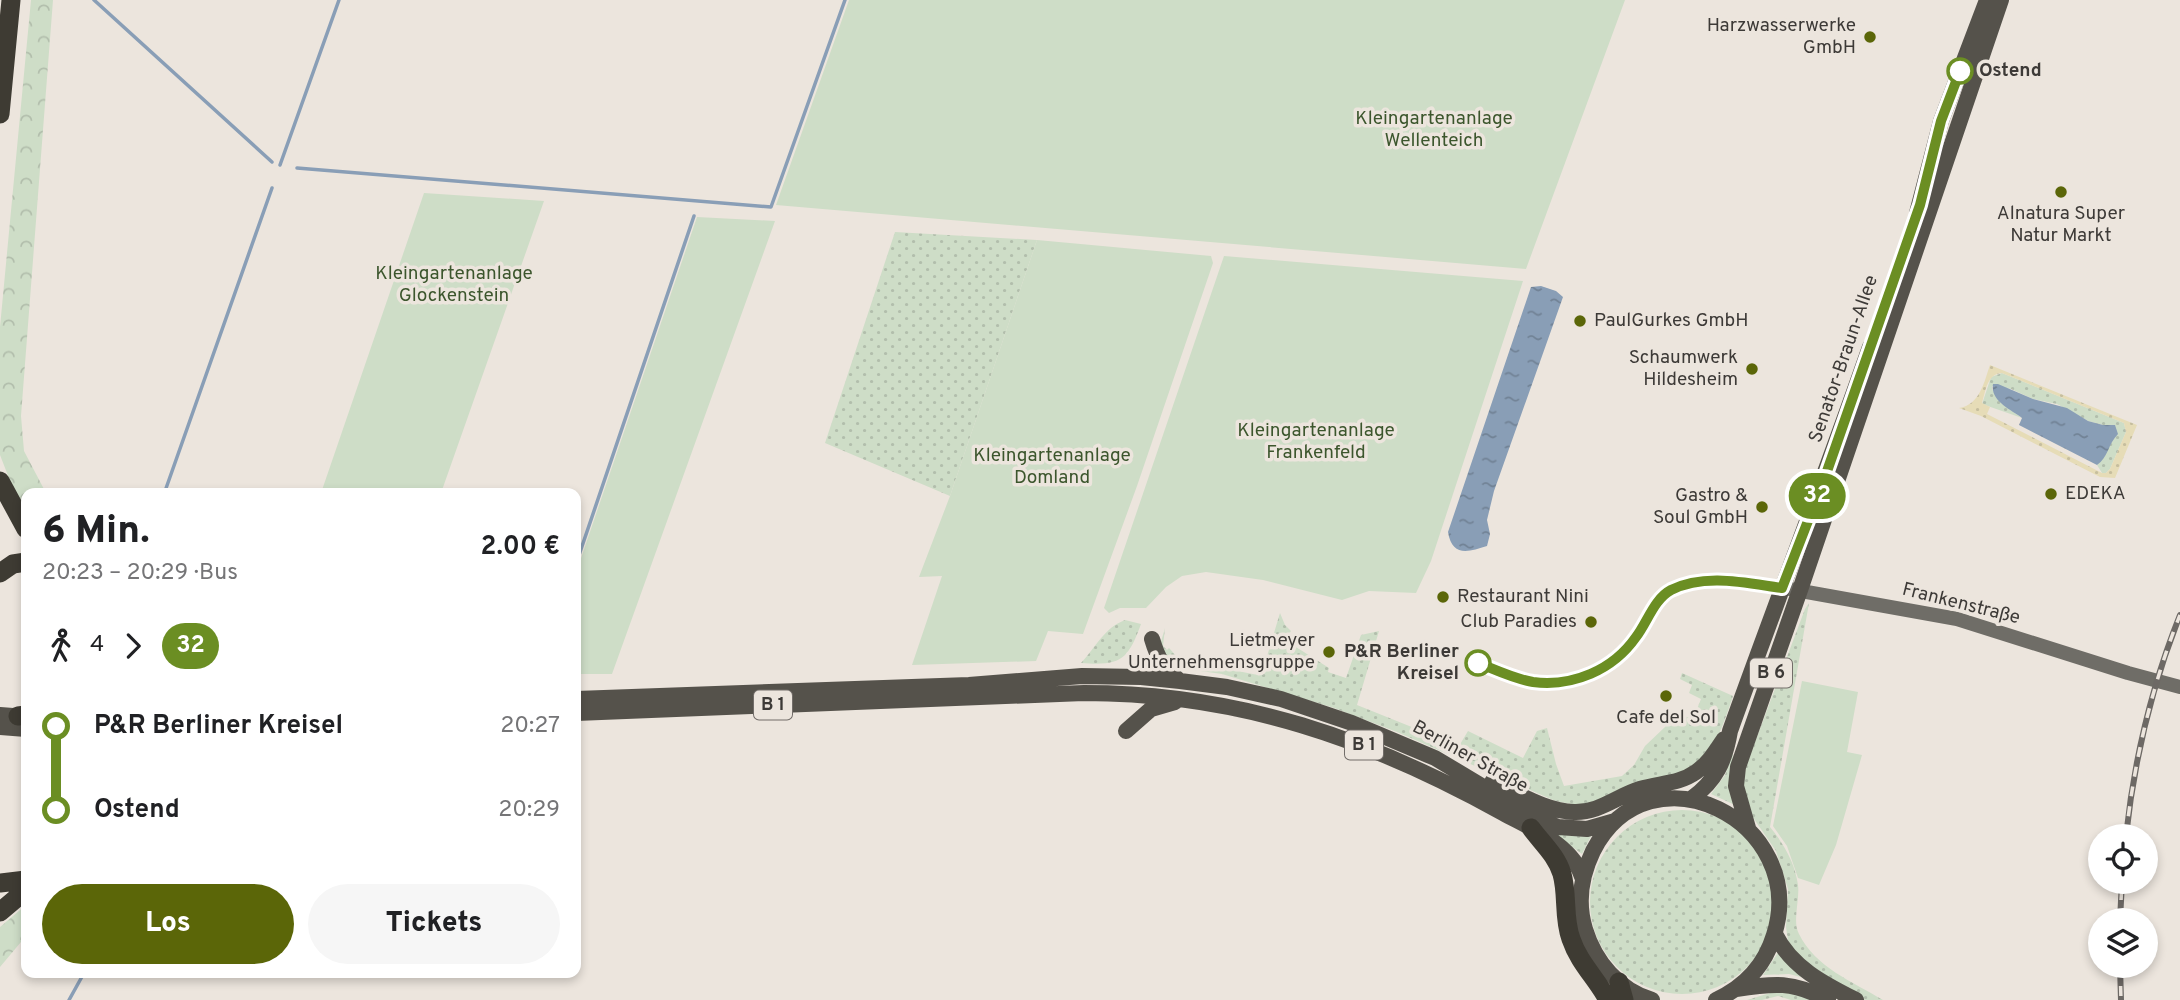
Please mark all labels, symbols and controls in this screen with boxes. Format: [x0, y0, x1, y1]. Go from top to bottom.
place label: Harzwasserwerke GmbH [1707, 14, 1856, 60]
marker: Harzwasserwerke GmbH [1862, 29, 1878, 45]
marker: Ostend [1947, 58, 1973, 84]
place label: Ostend [1979, 59, 2042, 83]
park label: Kleingartenanlage Wellenteich [1355, 107, 1513, 153]
marker: Alnatura Super Natur Markt [2053, 184, 2069, 200]
place label: Alnatura Super Natur Markt [1997, 202, 2126, 248]
park label: Kleingartenanlage Glockenstein [375, 262, 533, 308]
street label: Senator-Braun-Allee [1804, 272, 1884, 446]
place label: PaulGurkes GmbH [1594, 309, 1749, 333]
marker: PaulGurkes GmbH [1572, 313, 1588, 329]
place label: Schaumwerk Hildesheim [1629, 346, 1738, 392]
marker: Schaumwerk Hildesheim [1744, 361, 1760, 377]
park label: Kleingartenanlage Frankenfeld [1237, 419, 1395, 465]
park label: Kleingartenanlage Domland [973, 444, 1131, 490]
line badge: 32 [1786, 473, 1848, 519]
text: 32 [1803, 481, 1831, 511]
place label: EDEKA [2065, 482, 2126, 506]
place label: Gastro & Soul GmbH [1653, 484, 1748, 530]
marker: EDEKA [2043, 486, 2059, 502]
marker: Gastro & Soul GmbH [1754, 499, 1770, 515]
text: 6 Min. [42, 508, 150, 557]
text: 2.00 € [480, 531, 560, 564]
text: 20:23 – 20:29 · Bus [42, 559, 238, 588]
street label: Frankenstraße [1900, 578, 2022, 630]
place label: Restaurant Nini [1457, 585, 1589, 609]
marker: Restaurant Nini [1435, 589, 1451, 605]
place label: Club Paradies [1460, 610, 1577, 634]
marker: Club Paradies [1583, 614, 1599, 630]
icon: walk [42, 627, 80, 665]
icon: forward [114, 627, 152, 665]
place label: Lietmeyer Unternehmensgruppe [1128, 629, 1316, 675]
text: 4 [90, 631, 104, 660]
text: 32 [176, 631, 205, 661]
place label: P&R Berliner Kreisel [1344, 640, 1459, 686]
marker: Lietmeyer Unternehmensgruppe [1321, 644, 1337, 660]
marker: P&R Berliner Kreisel [1465, 650, 1491, 676]
road number: B 6 [1750, 658, 1792, 688]
marker: Cafe del Sol [1658, 688, 1674, 704]
road number: B 1 [754, 690, 792, 720]
place label: Cafe del Sol [1616, 706, 1716, 730]
text: P&R Berliner Kreisel [94, 710, 343, 743]
text: 20:27 [500, 712, 560, 741]
street label: Berliner Straße [1408, 715, 1532, 799]
road number: B 1 [1345, 730, 1383, 760]
text: Ostend [94, 794, 180, 827]
text: 20:29 [498, 796, 560, 825]
map controls [2088, 824, 2158, 978]
button: locate [2088, 824, 2158, 894]
button: Los [42, 884, 294, 964]
button: Tickets [308, 884, 560, 964]
button: layers [2088, 908, 2158, 978]

